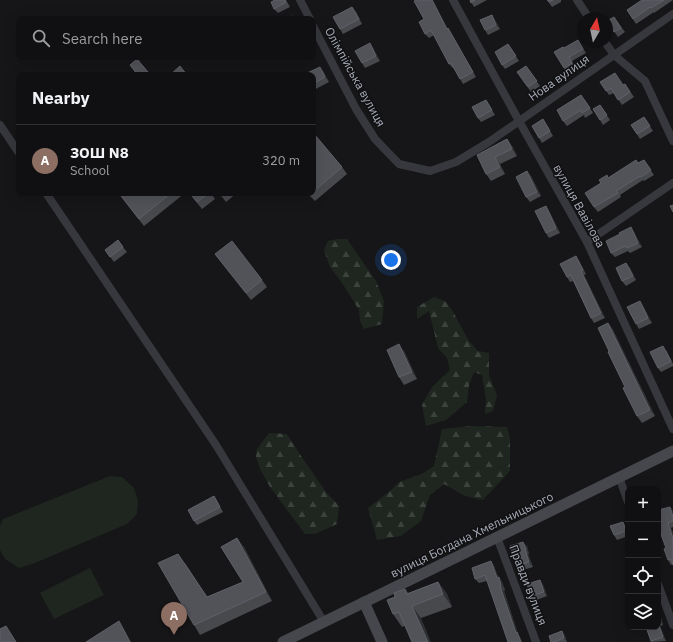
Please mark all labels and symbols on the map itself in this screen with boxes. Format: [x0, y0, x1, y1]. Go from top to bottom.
north arrow [577, 12, 613, 48]
street label: Олімпійська вулиця [322, 24, 389, 129]
street label: Нова вулиця [525, 51, 592, 104]
street label: вулиця Вавілова [550, 161, 609, 251]
your location [381, 250, 401, 270]
street label: вулиця Богдана Хмельницького [388, 488, 556, 581]
street label: Правди вулиця [506, 542, 551, 627]
pin: A [161, 602, 187, 635]

